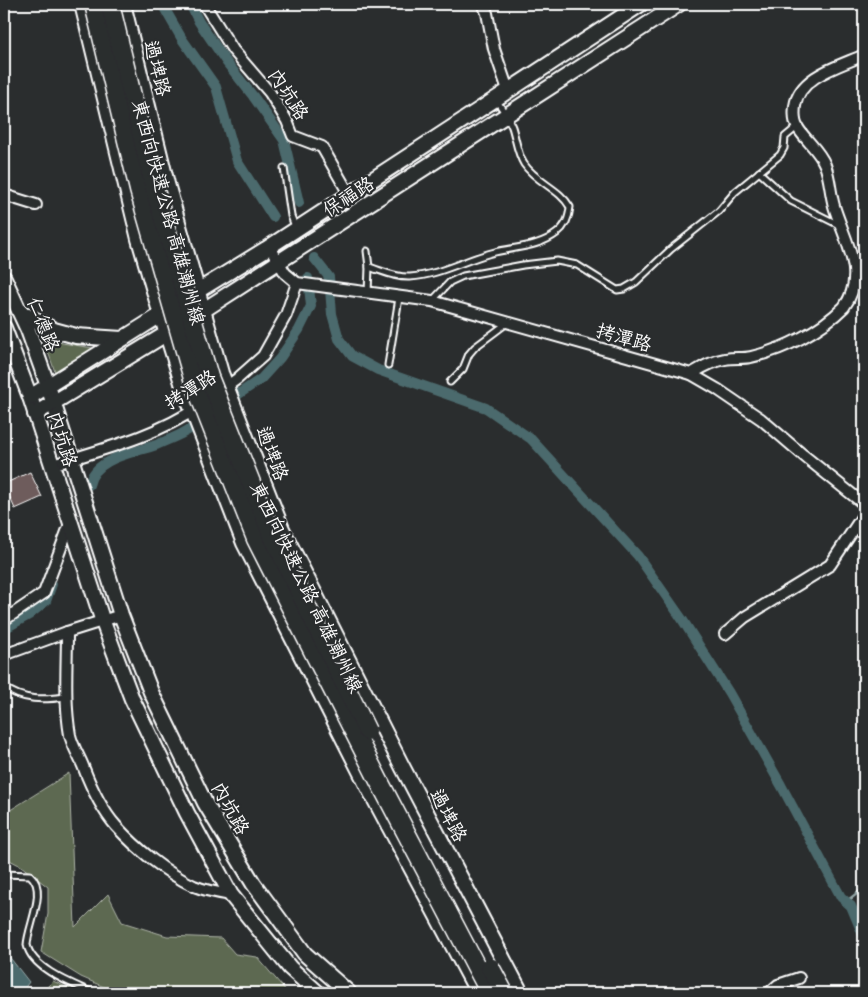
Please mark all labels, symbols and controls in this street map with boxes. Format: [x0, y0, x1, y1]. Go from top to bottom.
street label: 過埤路 [135, 38, 175, 100]
street label: 內坑路 [259, 65, 313, 127]
street label: 東西向快速公路 高雄潮州線 [123, 97, 209, 329]
street label: 保福路 [319, 172, 381, 226]
street label: 仁德路 [18, 294, 64, 357]
street label: 拷潭路 [592, 320, 654, 361]
street label: 拷潭路 [161, 365, 223, 419]
street label: 內坑路 [38, 409, 81, 471]
street label: 過埤路 [247, 423, 293, 486]
street label: 東西向快速公路 高雄潮州線 [241, 478, 367, 699]
street label: 內坑路 [202, 778, 254, 841]
street label: 過埤路 [421, 785, 471, 848]

